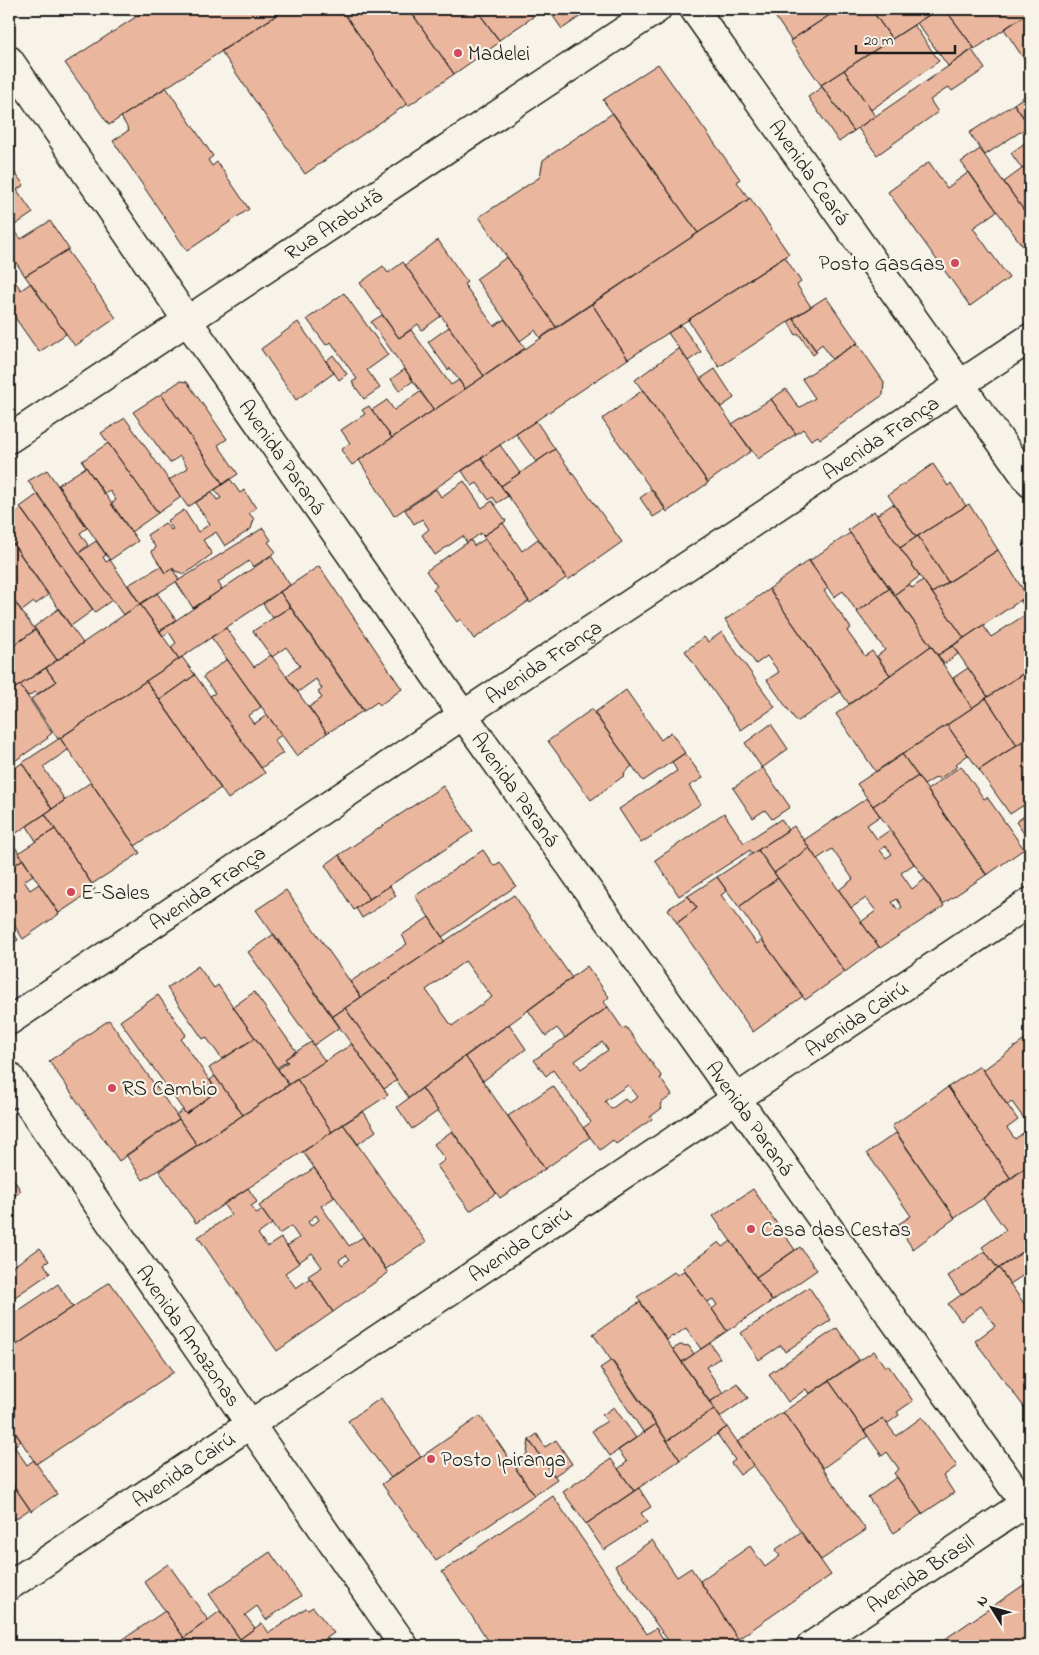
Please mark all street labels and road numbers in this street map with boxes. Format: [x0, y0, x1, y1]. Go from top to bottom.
street label: Avenida Ceará [760, 114, 856, 233]
street label: Rua Arabutã [279, 182, 389, 269]
street label: Avenida França [817, 389, 946, 489]
street label: Avenida Paraná [230, 394, 332, 522]
street label: Avenida França [480, 614, 609, 713]
street label: Avenida Paraná [463, 727, 566, 854]
street label: Avenida França [144, 839, 272, 939]
street label: Avenida Cairú [800, 974, 915, 1065]
street label: Avenida Paraná [697, 1056, 800, 1183]
street label: Avenida Cairú [463, 1200, 579, 1291]
street label: Avenida Amazonas [128, 1260, 247, 1414]
street label: Avenida Cairú [127, 1425, 242, 1516]
street label: Avenida Brasil [861, 1528, 981, 1622]

